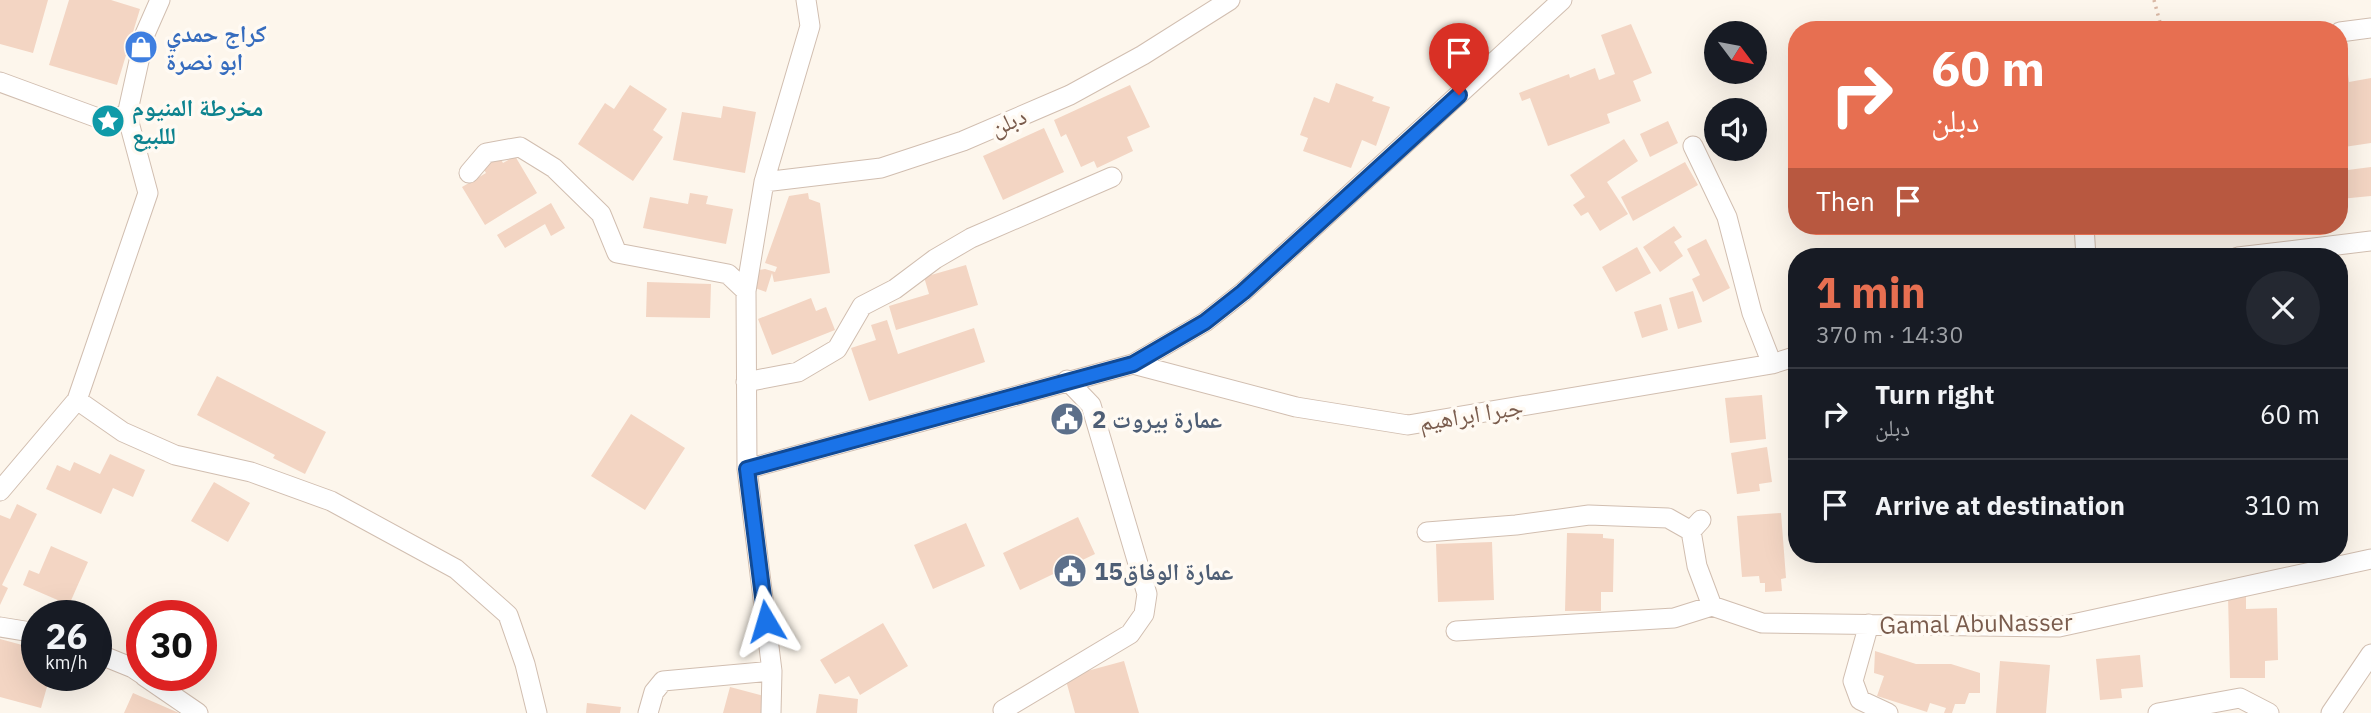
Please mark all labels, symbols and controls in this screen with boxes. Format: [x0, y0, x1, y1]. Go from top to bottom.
place label: كراج حمدي ابو نصرة [166, 17, 267, 77]
north arrow [1704, 21, 1768, 84]
map controls [1704, 21, 1767, 161]
pin [1429, 23, 1489, 95]
shop icon: كراج حمدي ابو نصرة [122, 28, 160, 66]
icon: arrive [1440, 34, 1478, 72]
text: 60 m [1931, 36, 2045, 99]
icon: right [1816, 49, 1907, 140]
place label: مخرطة المنيوم لللبيع [132, 91, 263, 152]
button: sound [1704, 98, 1767, 161]
street label: دبلن [985, 99, 1031, 143]
text: دبلن [1931, 99, 1980, 141]
place icon: مخرطة المنيوم لللبيع [89, 102, 127, 140]
icon: arrive [1889, 182, 1927, 220]
text: Then [1816, 184, 1875, 218]
text: 1 min [1816, 265, 1926, 320]
button: close [2246, 271, 2320, 345]
text: 370 m · 14:30 [1816, 319, 1963, 349]
text: Turn right [1875, 377, 1994, 411]
street label: جبرا ابراهيم [1417, 390, 1525, 439]
icon: right [1816, 395, 1854, 433]
text: 60 m [2260, 397, 2320, 431]
public building icon: عمارة بيروت 2 [1048, 400, 1086, 438]
place label: عمارة بيروت 2 [1092, 403, 1222, 435]
text: دبلن [1875, 412, 1910, 442]
icon: arrive [1816, 486, 1854, 524]
text: Arrive at destination [1875, 488, 2125, 522]
text: 310 m [2244, 488, 2320, 522]
public building icon: عمارة الوفاق15 [1051, 552, 1089, 590]
place label: عمارة الوفاق15 [1094, 555, 1234, 587]
position arrow [729, 584, 803, 658]
speed limit sign: 30 [126, 600, 217, 691]
street label: Gamal AbuNasser [1879, 605, 2073, 641]
text: 26 [45, 613, 88, 659]
text: km/h [45, 651, 88, 674]

